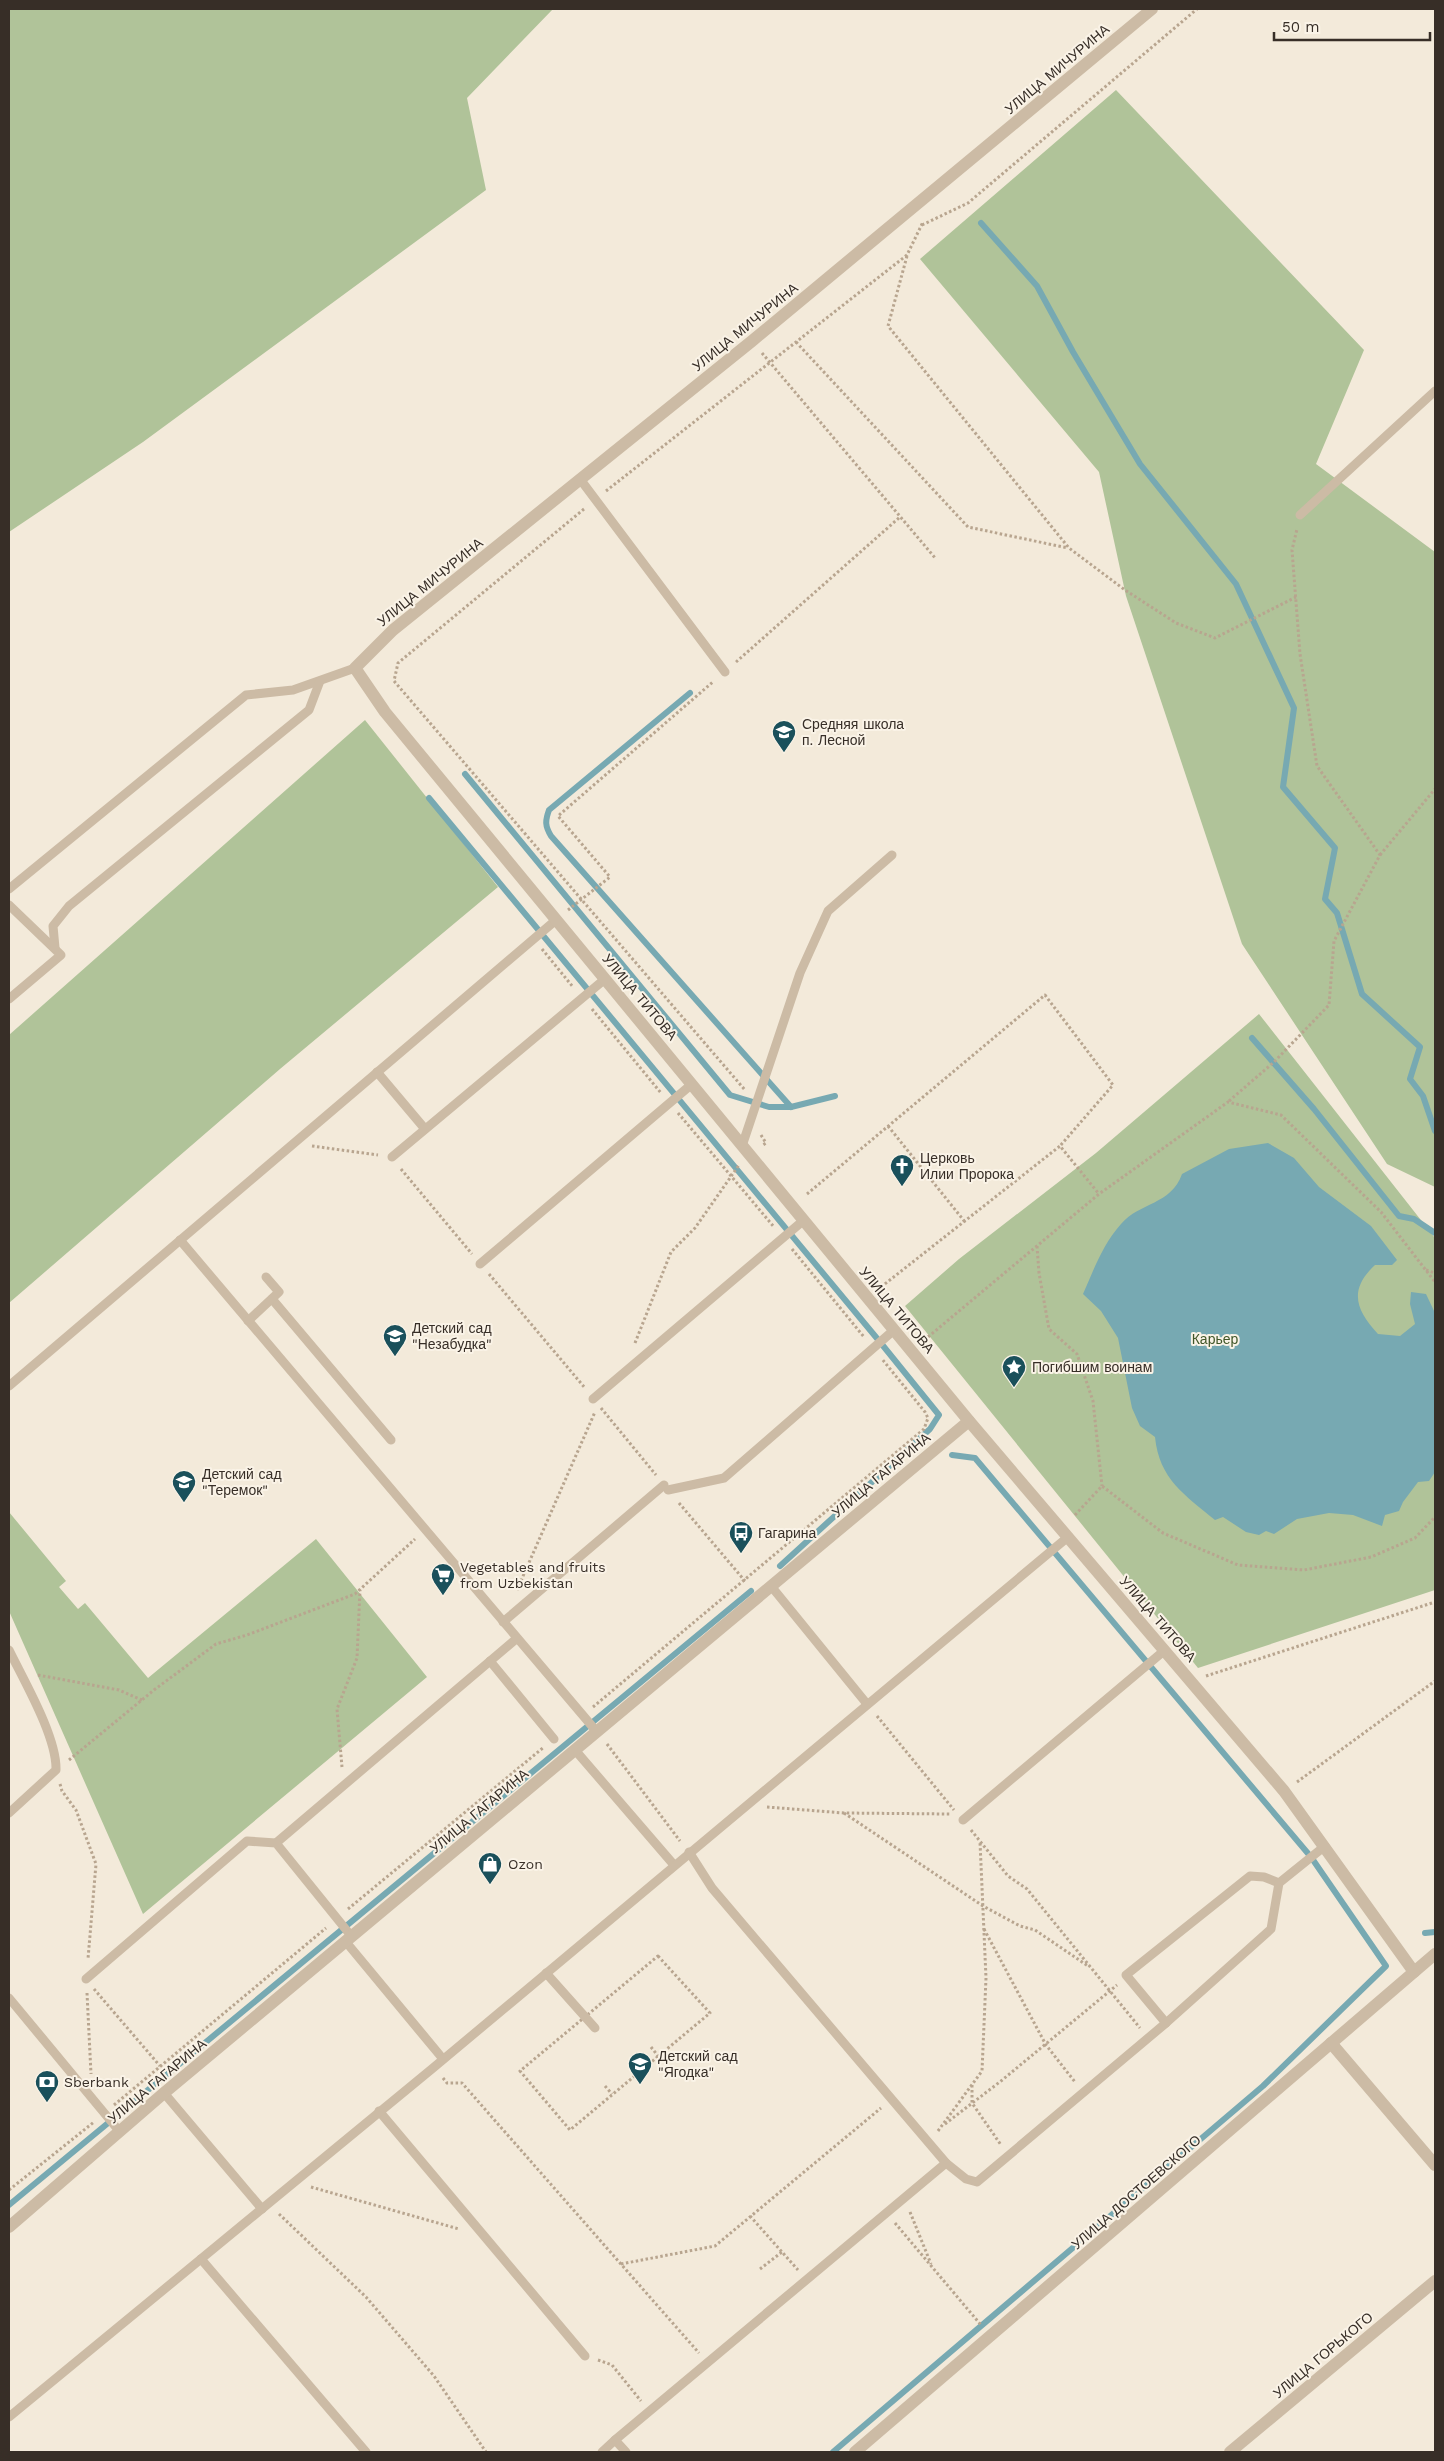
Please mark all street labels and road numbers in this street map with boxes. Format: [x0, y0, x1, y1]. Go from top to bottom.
street label: УЛИЦА МИЧУРИНА [1002, 20, 1113, 117]
street label: УЛИЦА МИЧУРИНА [689, 279, 801, 374]
street label: УЛИЦА МИЧУРИНА [374, 534, 486, 629]
street label: УЛИЦА ТИТОВА [599, 951, 681, 1044]
street label: УЛИЦА ТИТОВА [856, 1264, 938, 1357]
street label: УЛИЦА ГАГАРИНА [829, 1429, 934, 1521]
street label: УЛИЦА ТИТОВА [1117, 1573, 1200, 1665]
street label: УЛИЦА ГАГАРИНА [427, 1765, 532, 1857]
street label: УЛИЦА ГАГАРИНА [105, 2035, 210, 2127]
street label: УЛИЦА ДОСТОЕВСКОГО [1068, 2131, 1204, 2252]
street label: УЛИЦА ГОРЬКОГО [1270, 2309, 1376, 2401]

